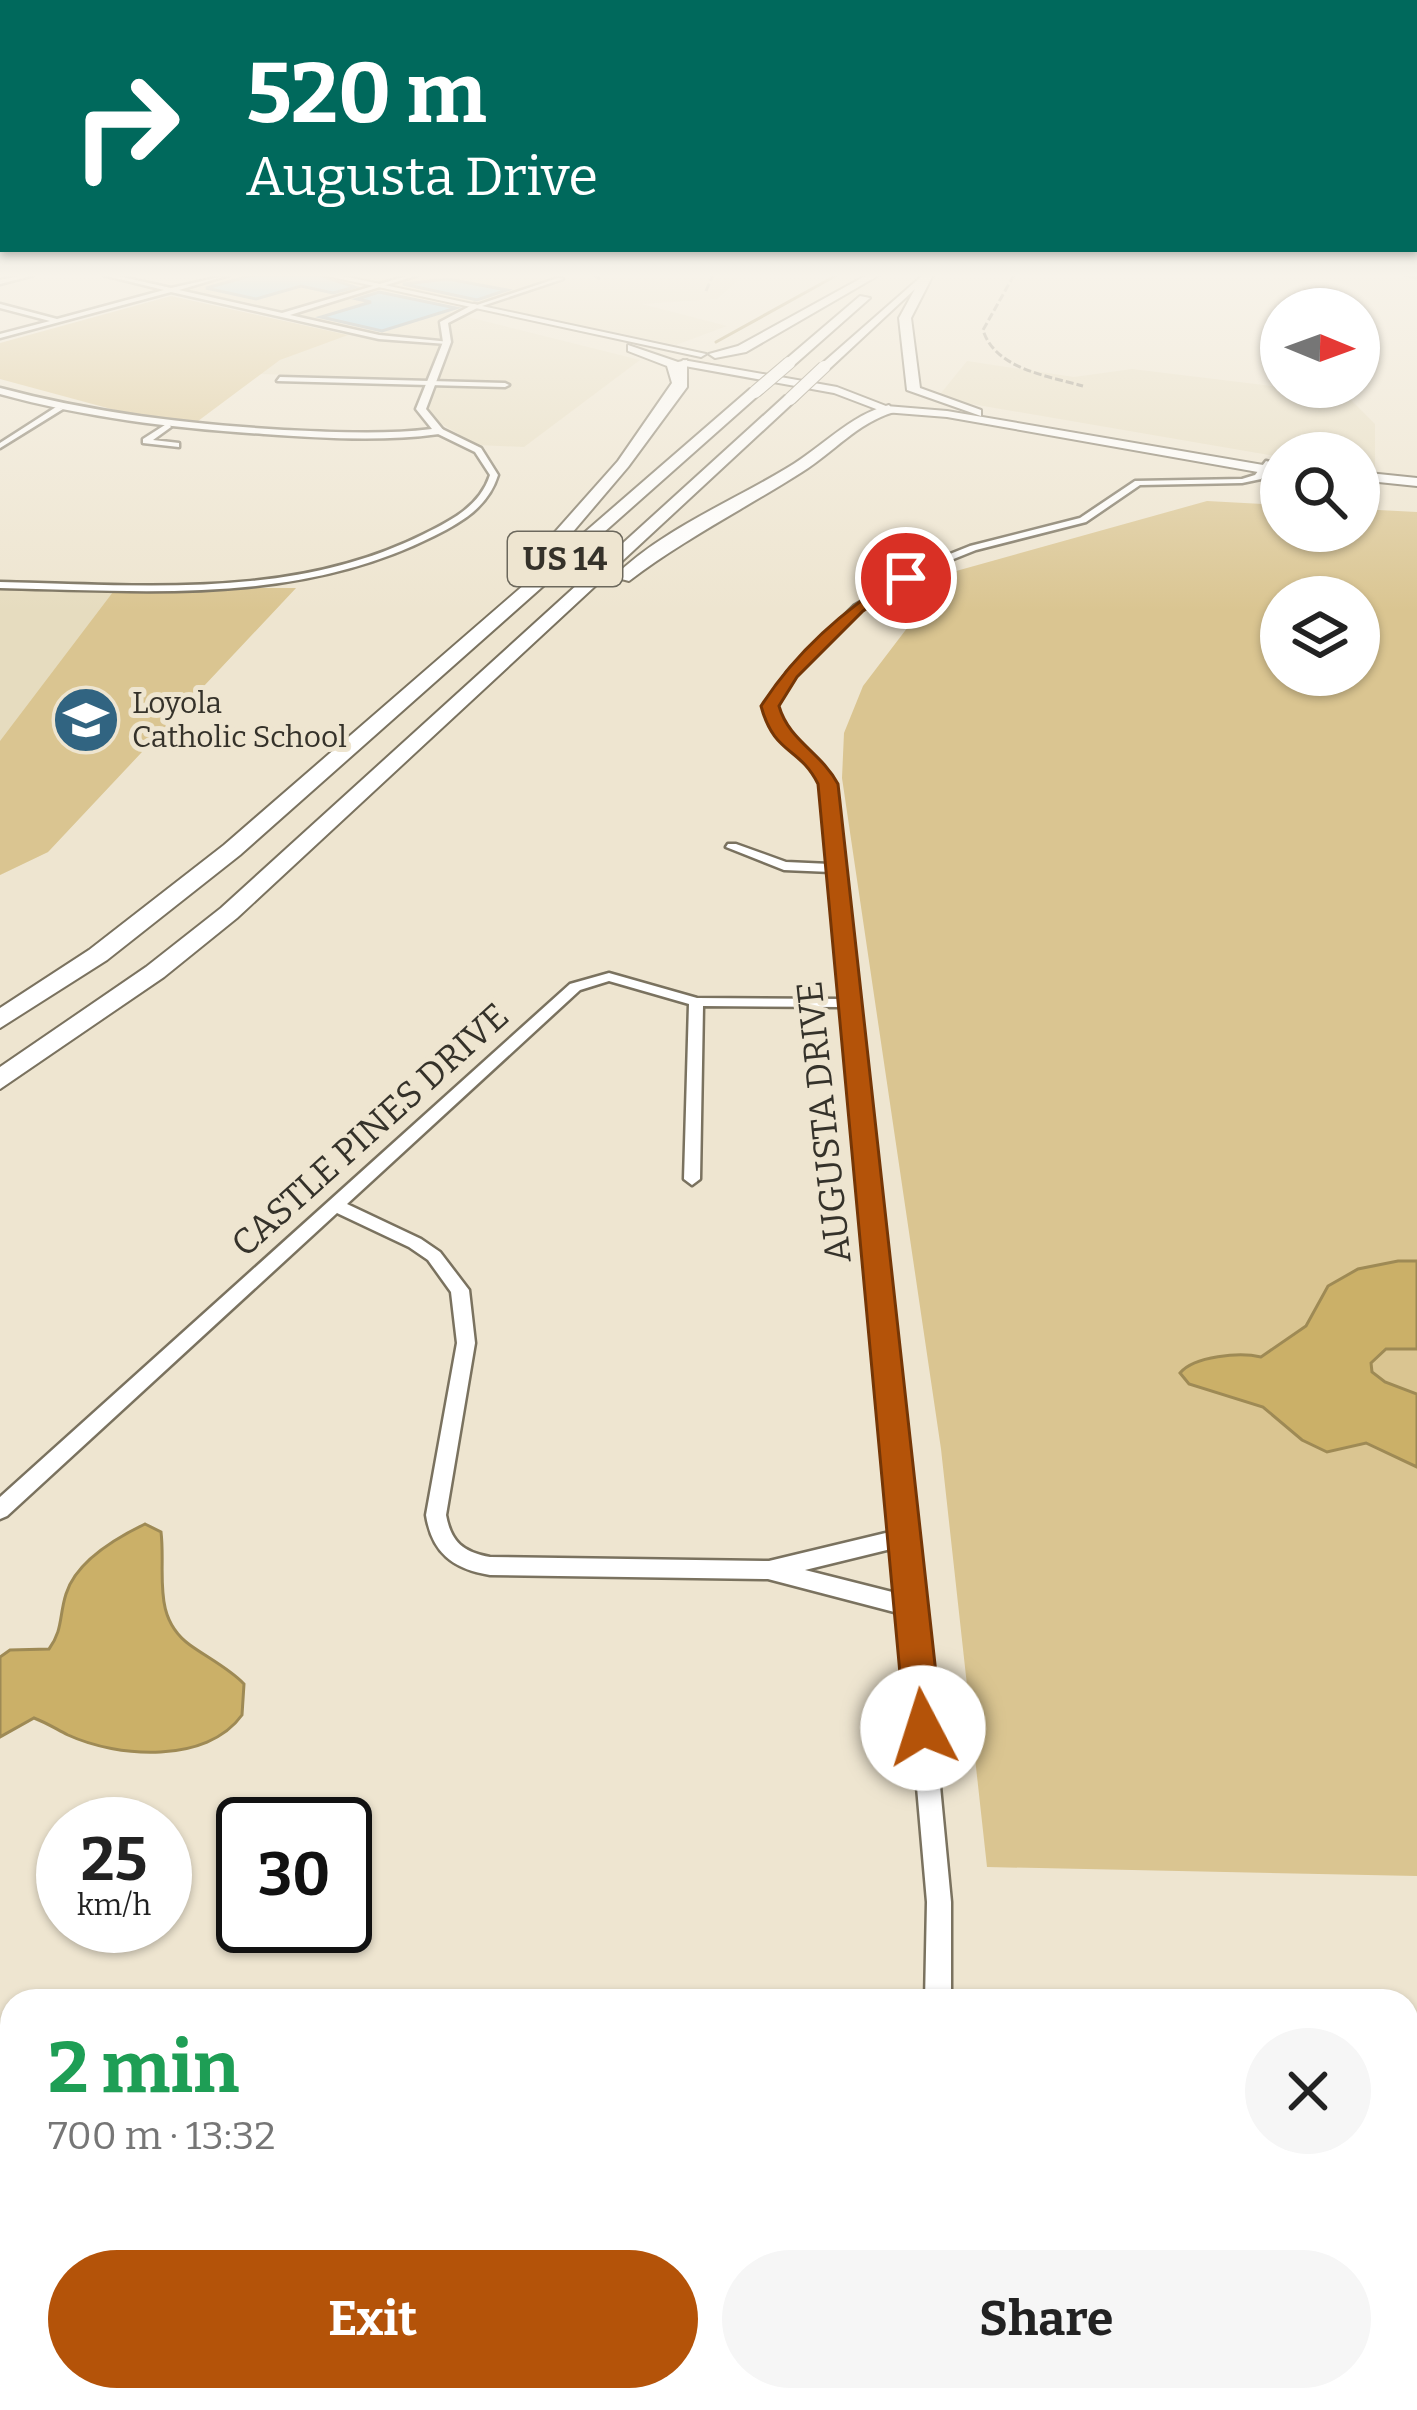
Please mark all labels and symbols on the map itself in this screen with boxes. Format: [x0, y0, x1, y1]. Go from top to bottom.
north arrow [1260, 288, 1380, 408]
pin [855, 527, 957, 629]
road number: US 14 [508, 532, 622, 586]
school or university icon: Loyola Catholic School [51, 685, 121, 755]
place label: Loyola Catholic School [132, 685, 347, 755]
street label: AUGUSTA DRIVE [787, 979, 861, 1265]
street label: CASTLE PINES DRIVE [223, 994, 517, 1266]
position arrow [860, 1665, 986, 1791]
speed limit sign: 30 [216, 1797, 372, 1953]

